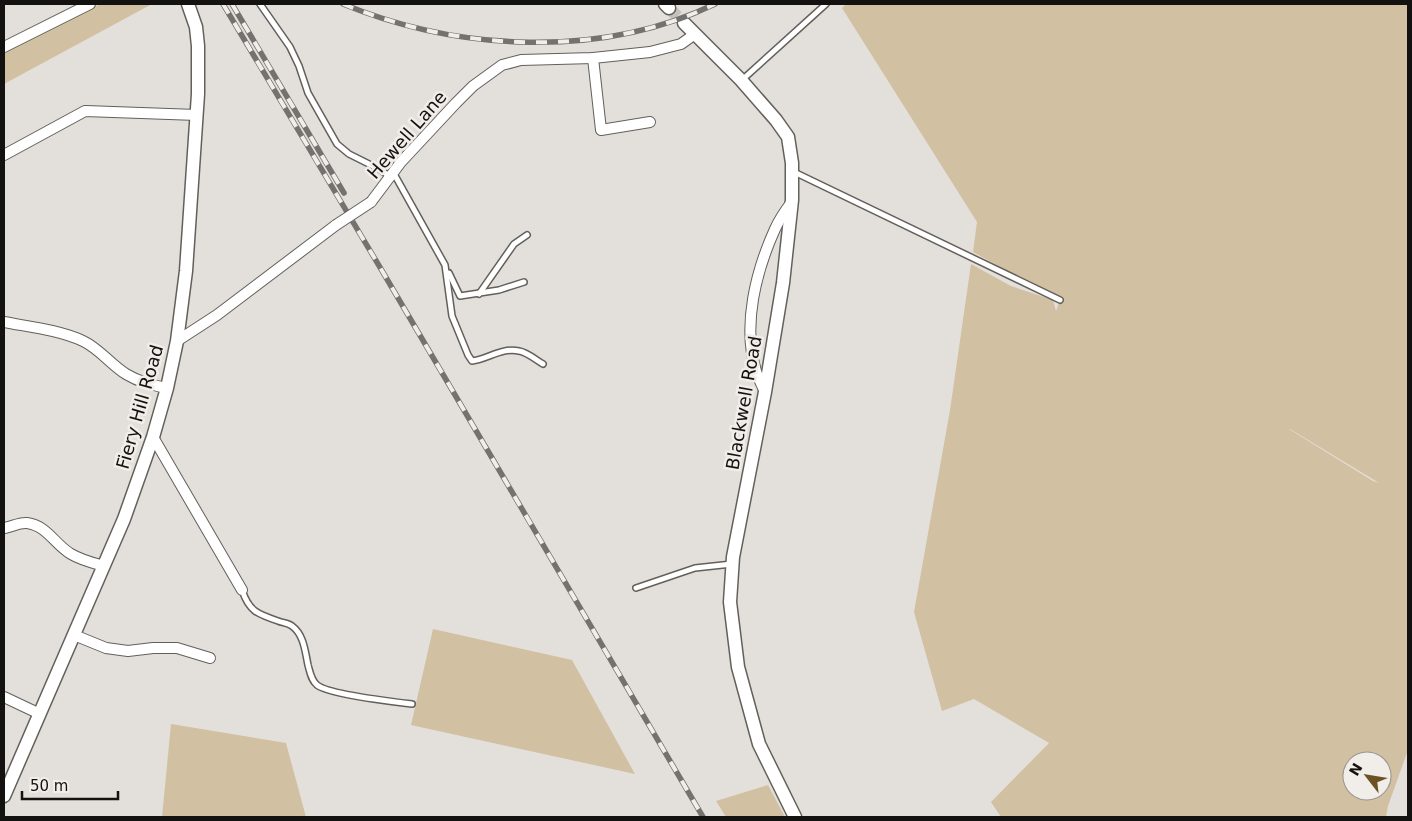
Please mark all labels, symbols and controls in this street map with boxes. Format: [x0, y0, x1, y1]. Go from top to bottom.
street label: Hewell Lane [363, 86, 451, 183]
street label: Blackwell Road [721, 334, 766, 471]
street label: Fiery Hill Road [112, 342, 167, 471]
north arrow [1342, 751, 1392, 801]
text: N [1346, 760, 1366, 778]
scale bar [22, 768, 119, 800]
text: 50 m [30, 777, 68, 795]

